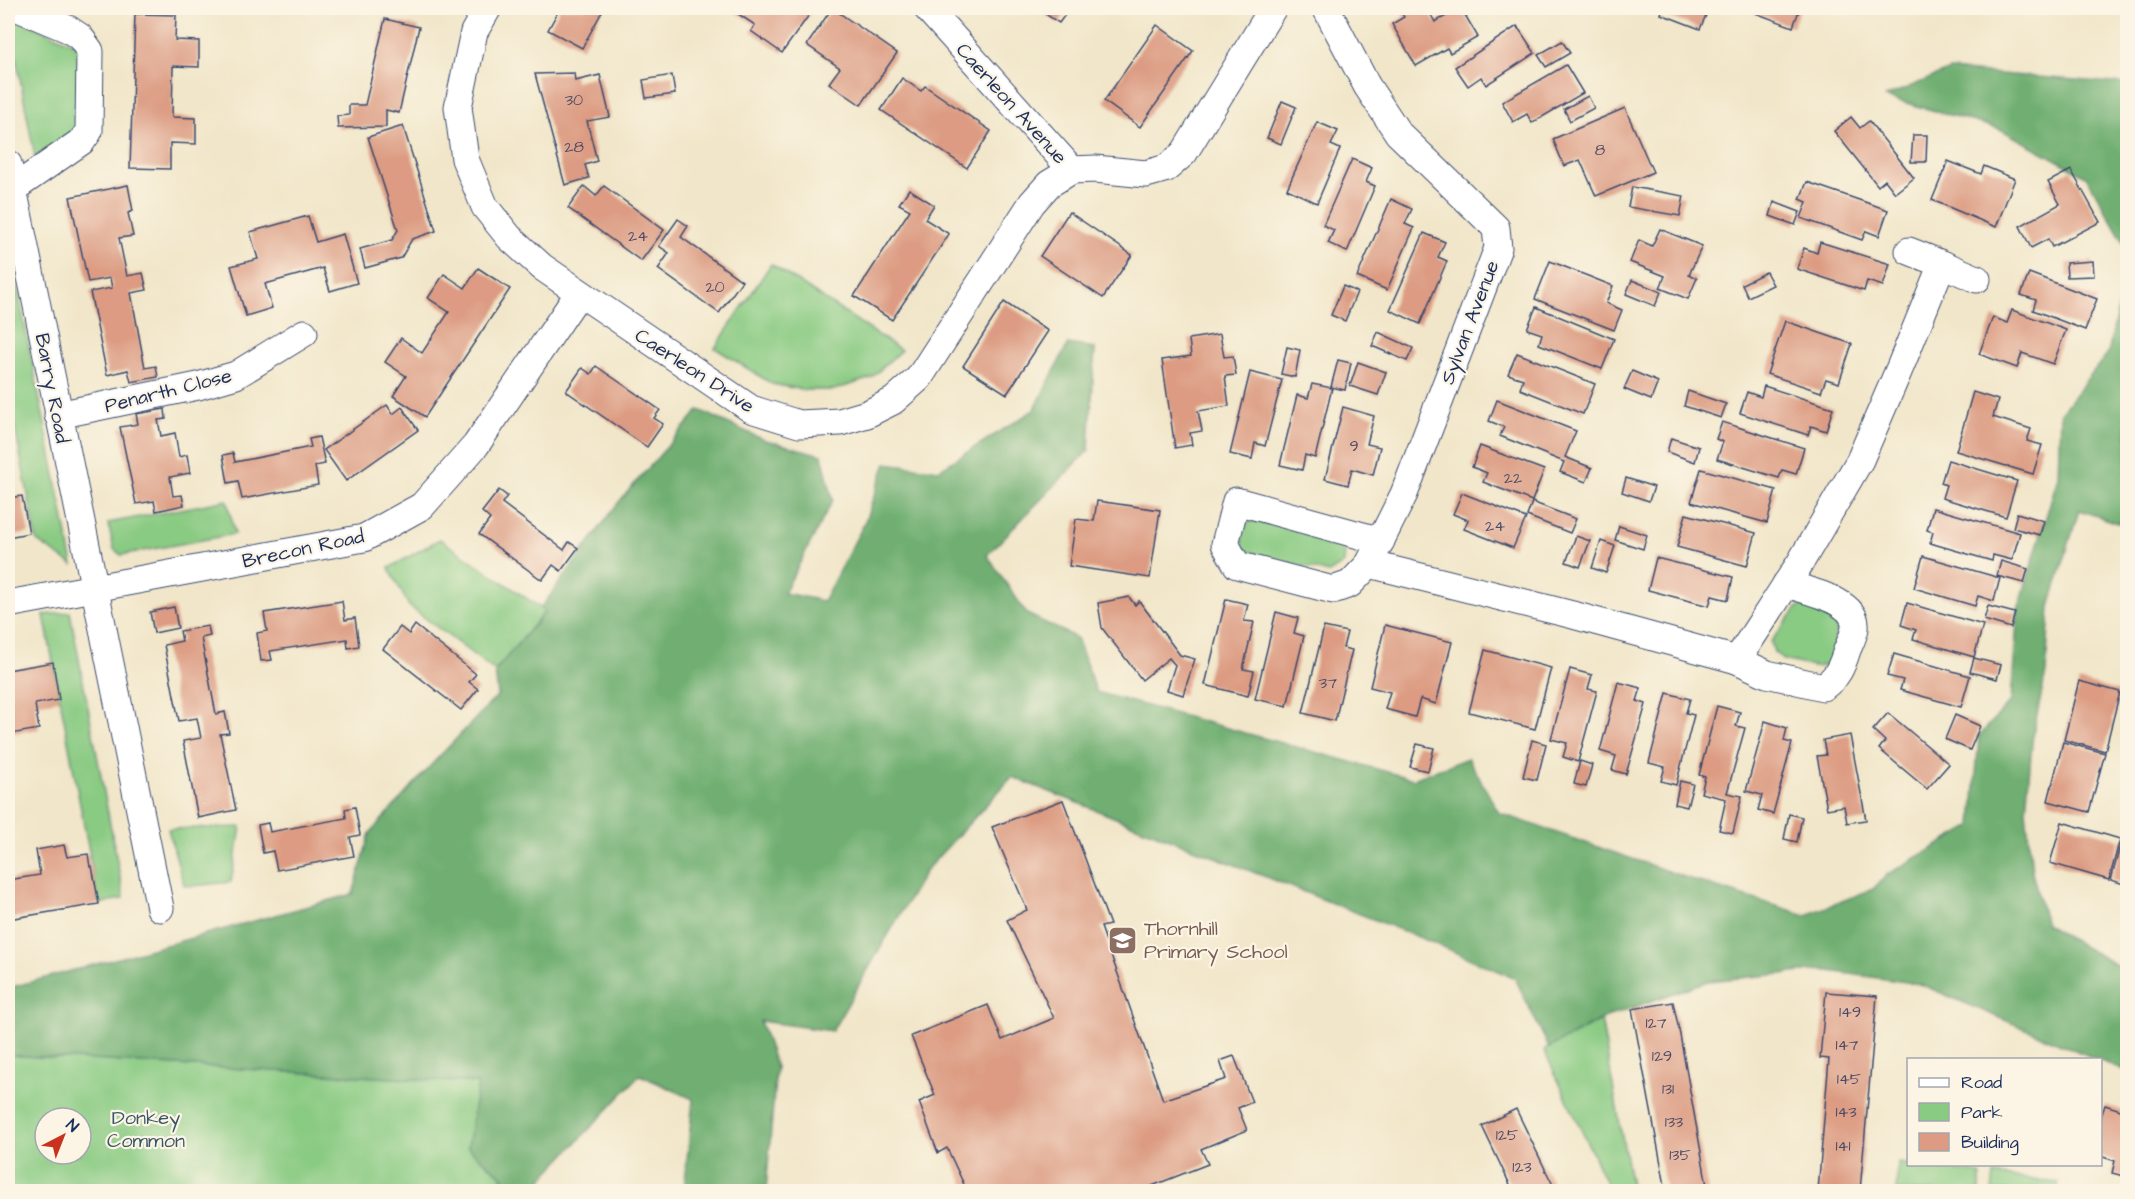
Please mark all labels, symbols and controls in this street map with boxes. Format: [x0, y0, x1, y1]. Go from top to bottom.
street label: Caerleon Avenue [949, 37, 1073, 171]
house number: 30 [565, 89, 583, 111]
house number: 28 [564, 136, 584, 158]
house number: 8 [1595, 139, 1605, 161]
house number: 24 [628, 225, 648, 247]
street label: Sylvan Avenue [1433, 256, 1507, 389]
house number: 20 [705, 276, 725, 298]
street label: Caerleon Drive [629, 322, 760, 420]
street label: Barry Road [27, 331, 76, 446]
street label: Penarth Close [102, 362, 235, 420]
house number: 9 [1349, 435, 1359, 457]
house number: 22 [1504, 467, 1522, 489]
house number: 24 [1485, 515, 1505, 537]
street label: Brecon Road [240, 522, 367, 576]
house number: 37 [1319, 672, 1337, 694]
place label: Thornhill Primary School [1144, 915, 1288, 967]
school or university icon: Thornhill Primary School [1107, 924, 1139, 956]
house number: 149 [1839, 1001, 1861, 1023]
house number: 127 [1645, 1012, 1667, 1034]
house number: 147 [1836, 1034, 1859, 1056]
house number: 129 [1652, 1045, 1672, 1067]
legend [1907, 1058, 2102, 1166]
house number: 145 [1837, 1068, 1862, 1090]
text: Road [1961, 1070, 2002, 1095]
house number: 131 [1662, 1078, 1674, 1100]
text: Park [1961, 1100, 2003, 1125]
house number: 143 [1835, 1101, 1857, 1123]
park label: Donkey Common [107, 1104, 185, 1155]
north arrow [33, 1106, 93, 1166]
house number: 133 [1665, 1111, 1683, 1133]
text: N [61, 1114, 83, 1137]
house number: 125 [1496, 1124, 1519, 1146]
text: Building [1961, 1130, 2019, 1156]
house number: 141 [1836, 1135, 1850, 1157]
house number: 135 [1669, 1144, 1691, 1166]
house number: 123 [1512, 1156, 1532, 1178]

